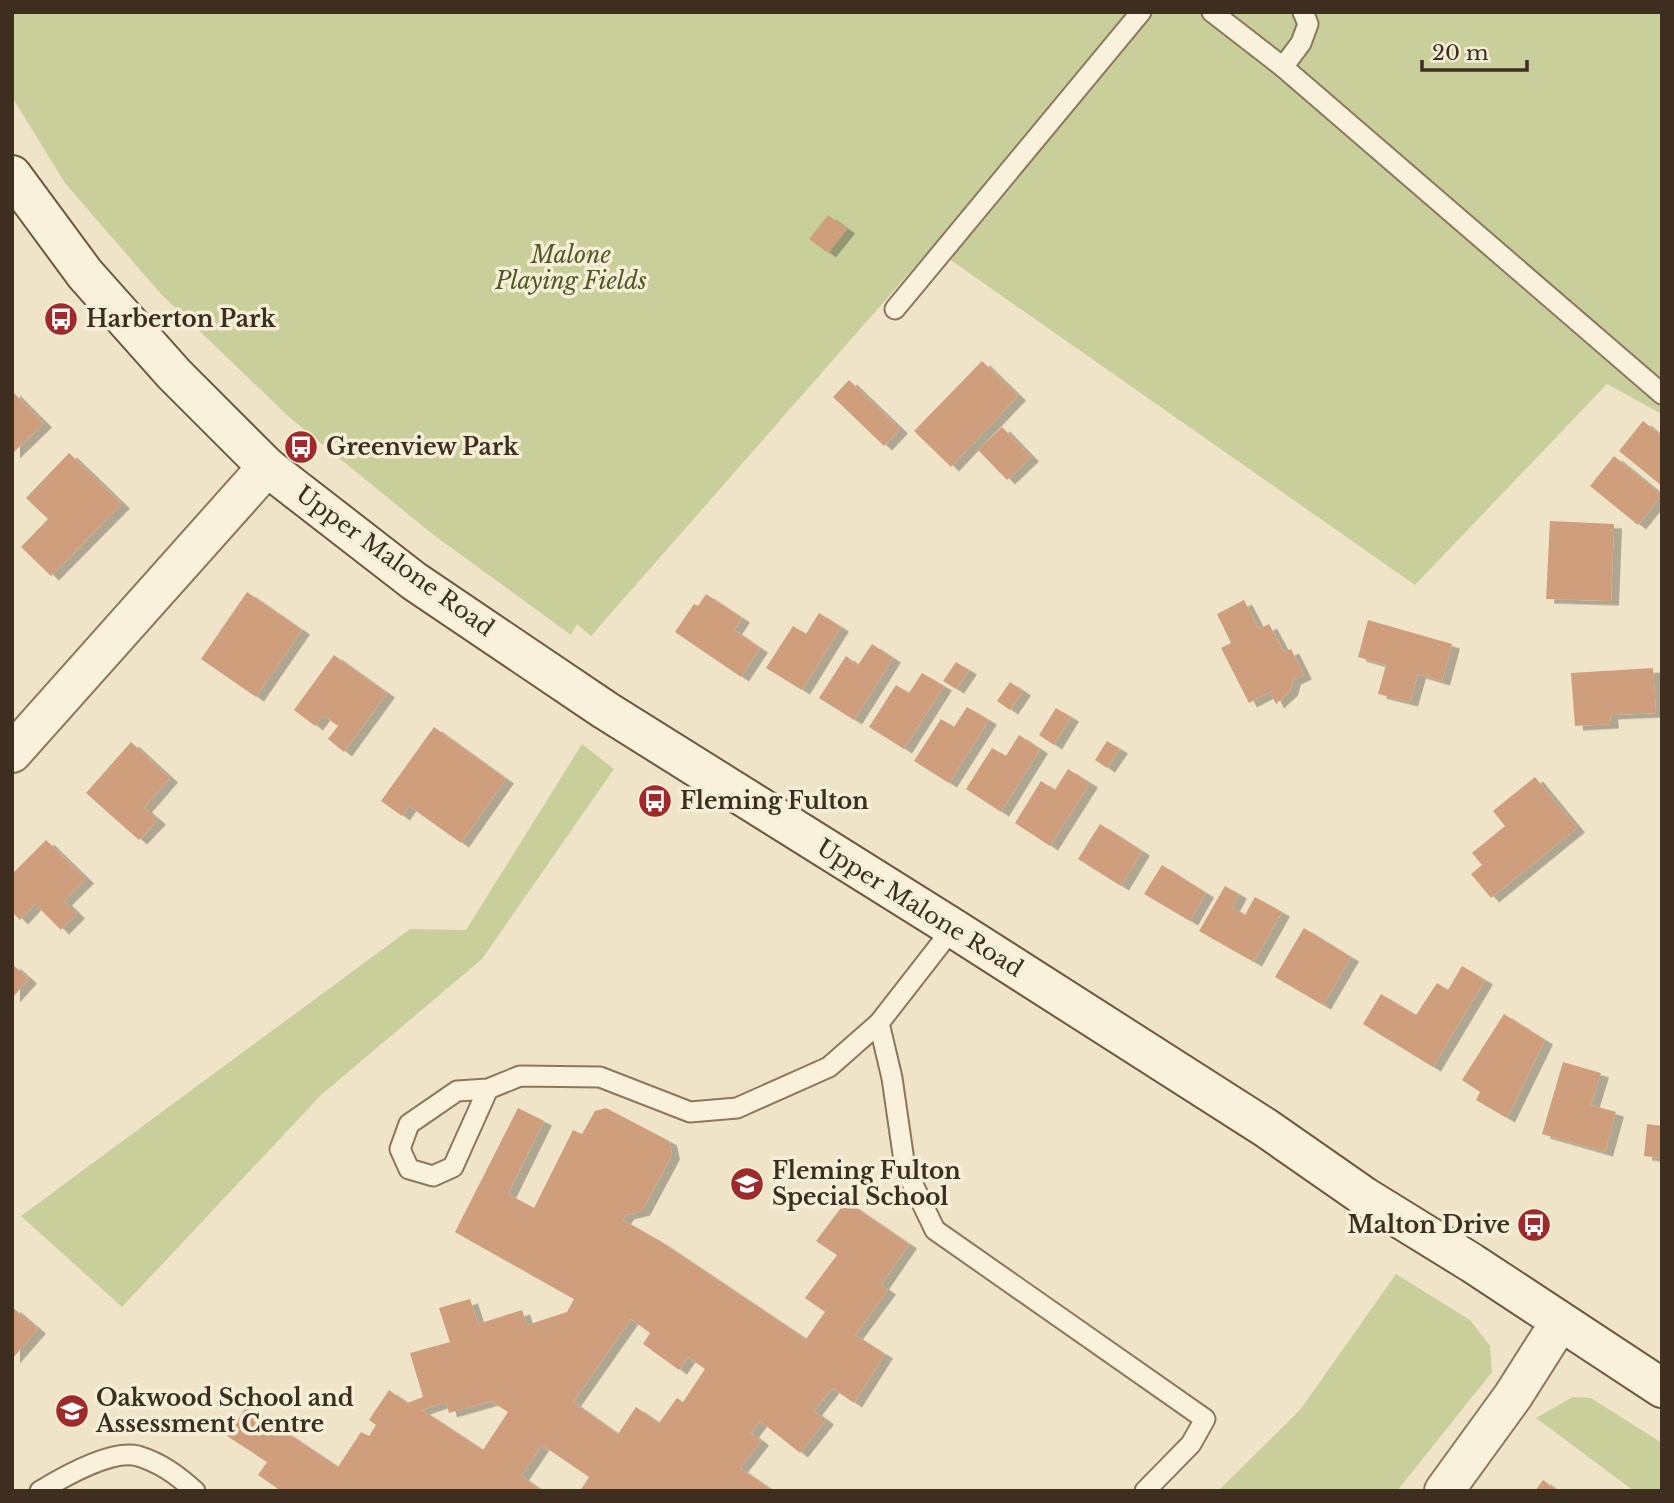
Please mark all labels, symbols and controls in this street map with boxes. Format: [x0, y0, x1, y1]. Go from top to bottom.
scale bar [1422, 28, 1527, 72]
text: 20 m [1432, 40, 1489, 66]
park label: Malone Playing Fields [494, 241, 647, 295]
bus stop icon: Harberton Park [42, 300, 80, 338]
place label: Harberton Park [86, 305, 277, 333]
bus stop icon: Greenview Park [282, 428, 320, 466]
place label: Greenview Park [326, 433, 519, 461]
street label: Upper Malone Road [291, 480, 499, 642]
bus stop icon: Fleming Fulton [636, 782, 674, 820]
place label: Fleming Fulton [680, 787, 869, 815]
street label: Upper Malone Road [812, 833, 1028, 983]
place label: Fleming Fulton Special School [772, 1157, 961, 1211]
school or university icon: Fleming Fulton Special School [728, 1165, 766, 1203]
bus stop icon: Malton Drive [1515, 1206, 1553, 1244]
place label: Malton Drive [1348, 1211, 1510, 1239]
place label: Oakwood School and Assessment Centre [95, 1384, 354, 1438]
school or university icon: Oakwood School and Assessment Centre [53, 1392, 91, 1430]

